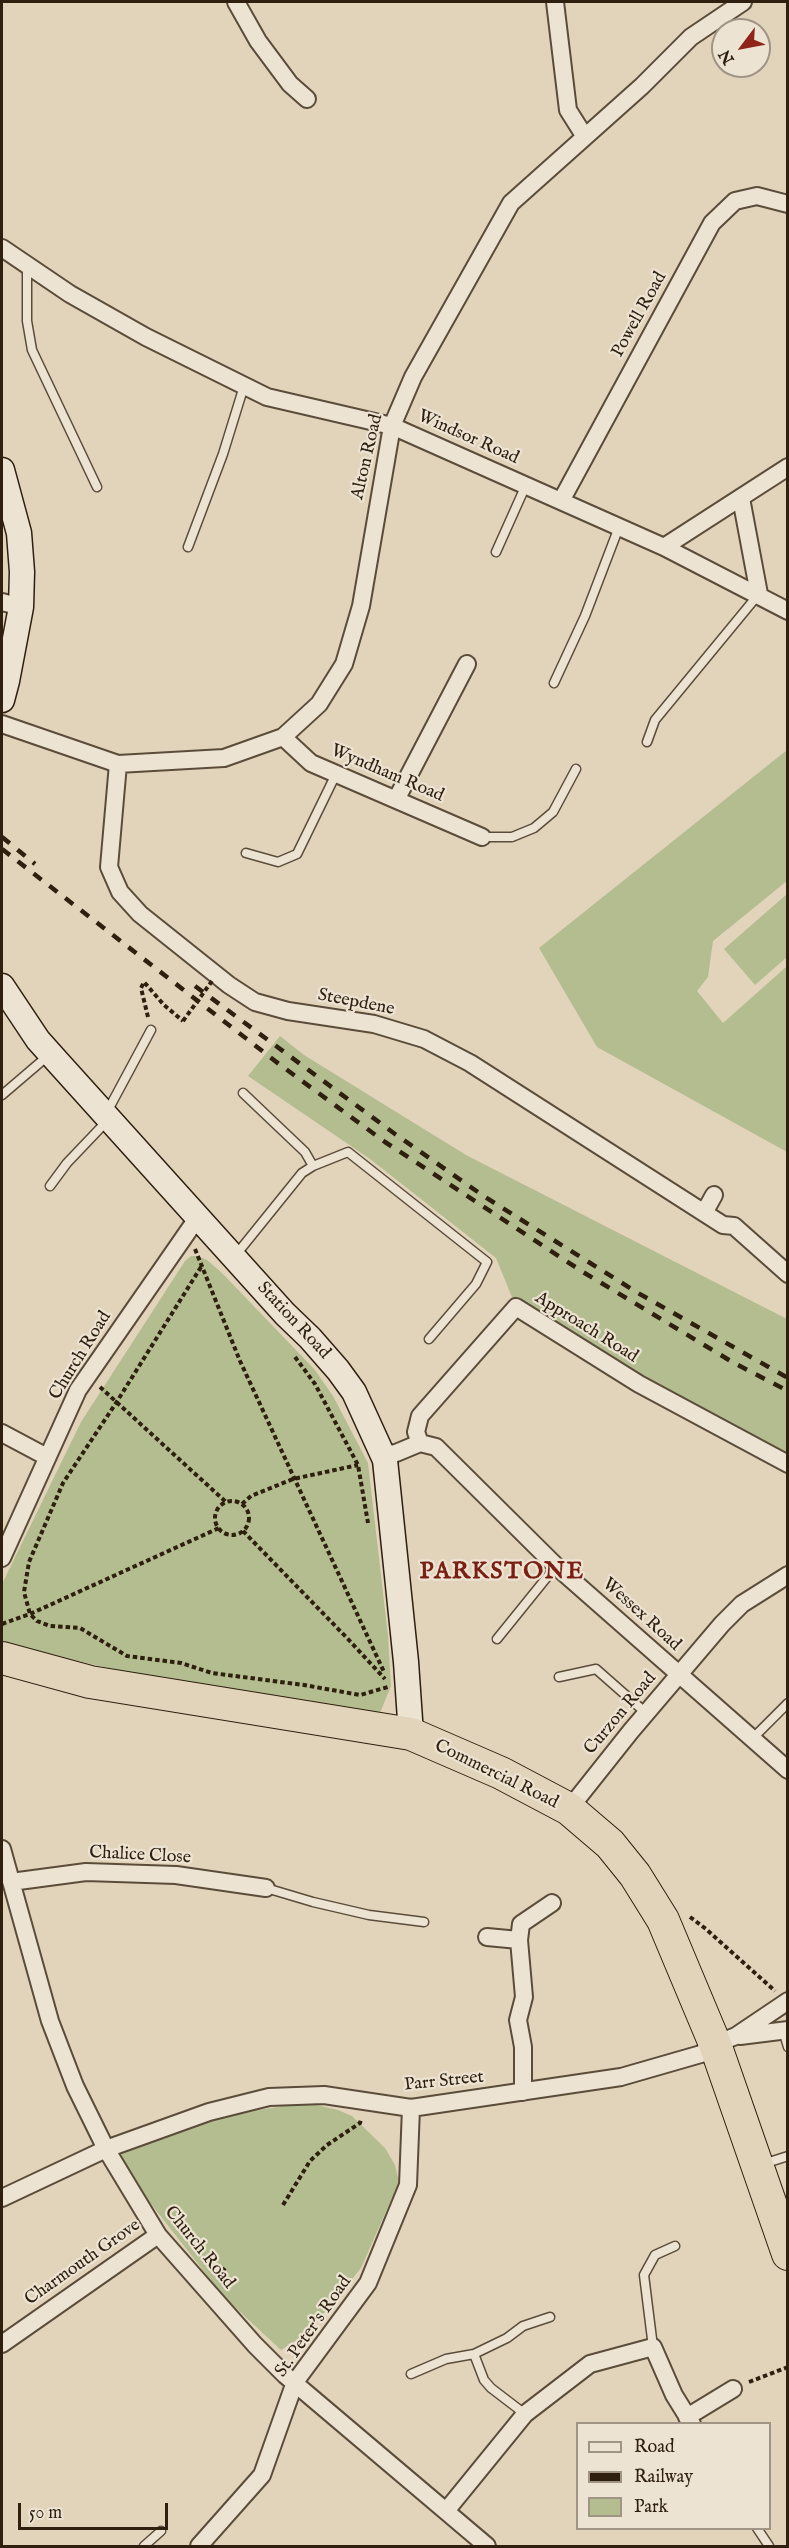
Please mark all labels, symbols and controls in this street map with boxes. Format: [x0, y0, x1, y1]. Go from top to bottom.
north arrow [711, 18, 771, 78]
text: N [715, 45, 740, 68]
street label: Powell Road [608, 269, 672, 361]
street label: Windsor Road [414, 406, 522, 470]
street label: Alton Road [348, 412, 388, 502]
street label: Wyndham Road [327, 740, 447, 808]
street label: Steepdene [316, 985, 396, 1021]
street label: Station Road [252, 1278, 334, 1364]
street label: Approach Road [530, 1288, 642, 1368]
street label: Church Road [45, 1308, 117, 1404]
district label: PARKSTONE [419, 1559, 585, 1587]
street label: Wessex Road [597, 1574, 685, 1656]
street label: Curzon Road [580, 1668, 662, 1760]
street label: Commercial Road [431, 1736, 561, 1814]
street label: Chalice Close [89, 1843, 191, 1869]
street label: Parr Street [403, 2067, 485, 2097]
street label: Church Road [159, 2202, 239, 2294]
street label: Charmouth Grove [21, 2215, 145, 2311]
street label: St. Peter's Road [271, 2272, 357, 2382]
legend [576, 2422, 771, 2530]
text: Road [634, 2436, 675, 2459]
text: Railway [634, 2466, 693, 2489]
scale bar [21, 2491, 171, 2529]
text: Park [634, 2496, 668, 2519]
text: 50 m [29, 2502, 62, 2525]

